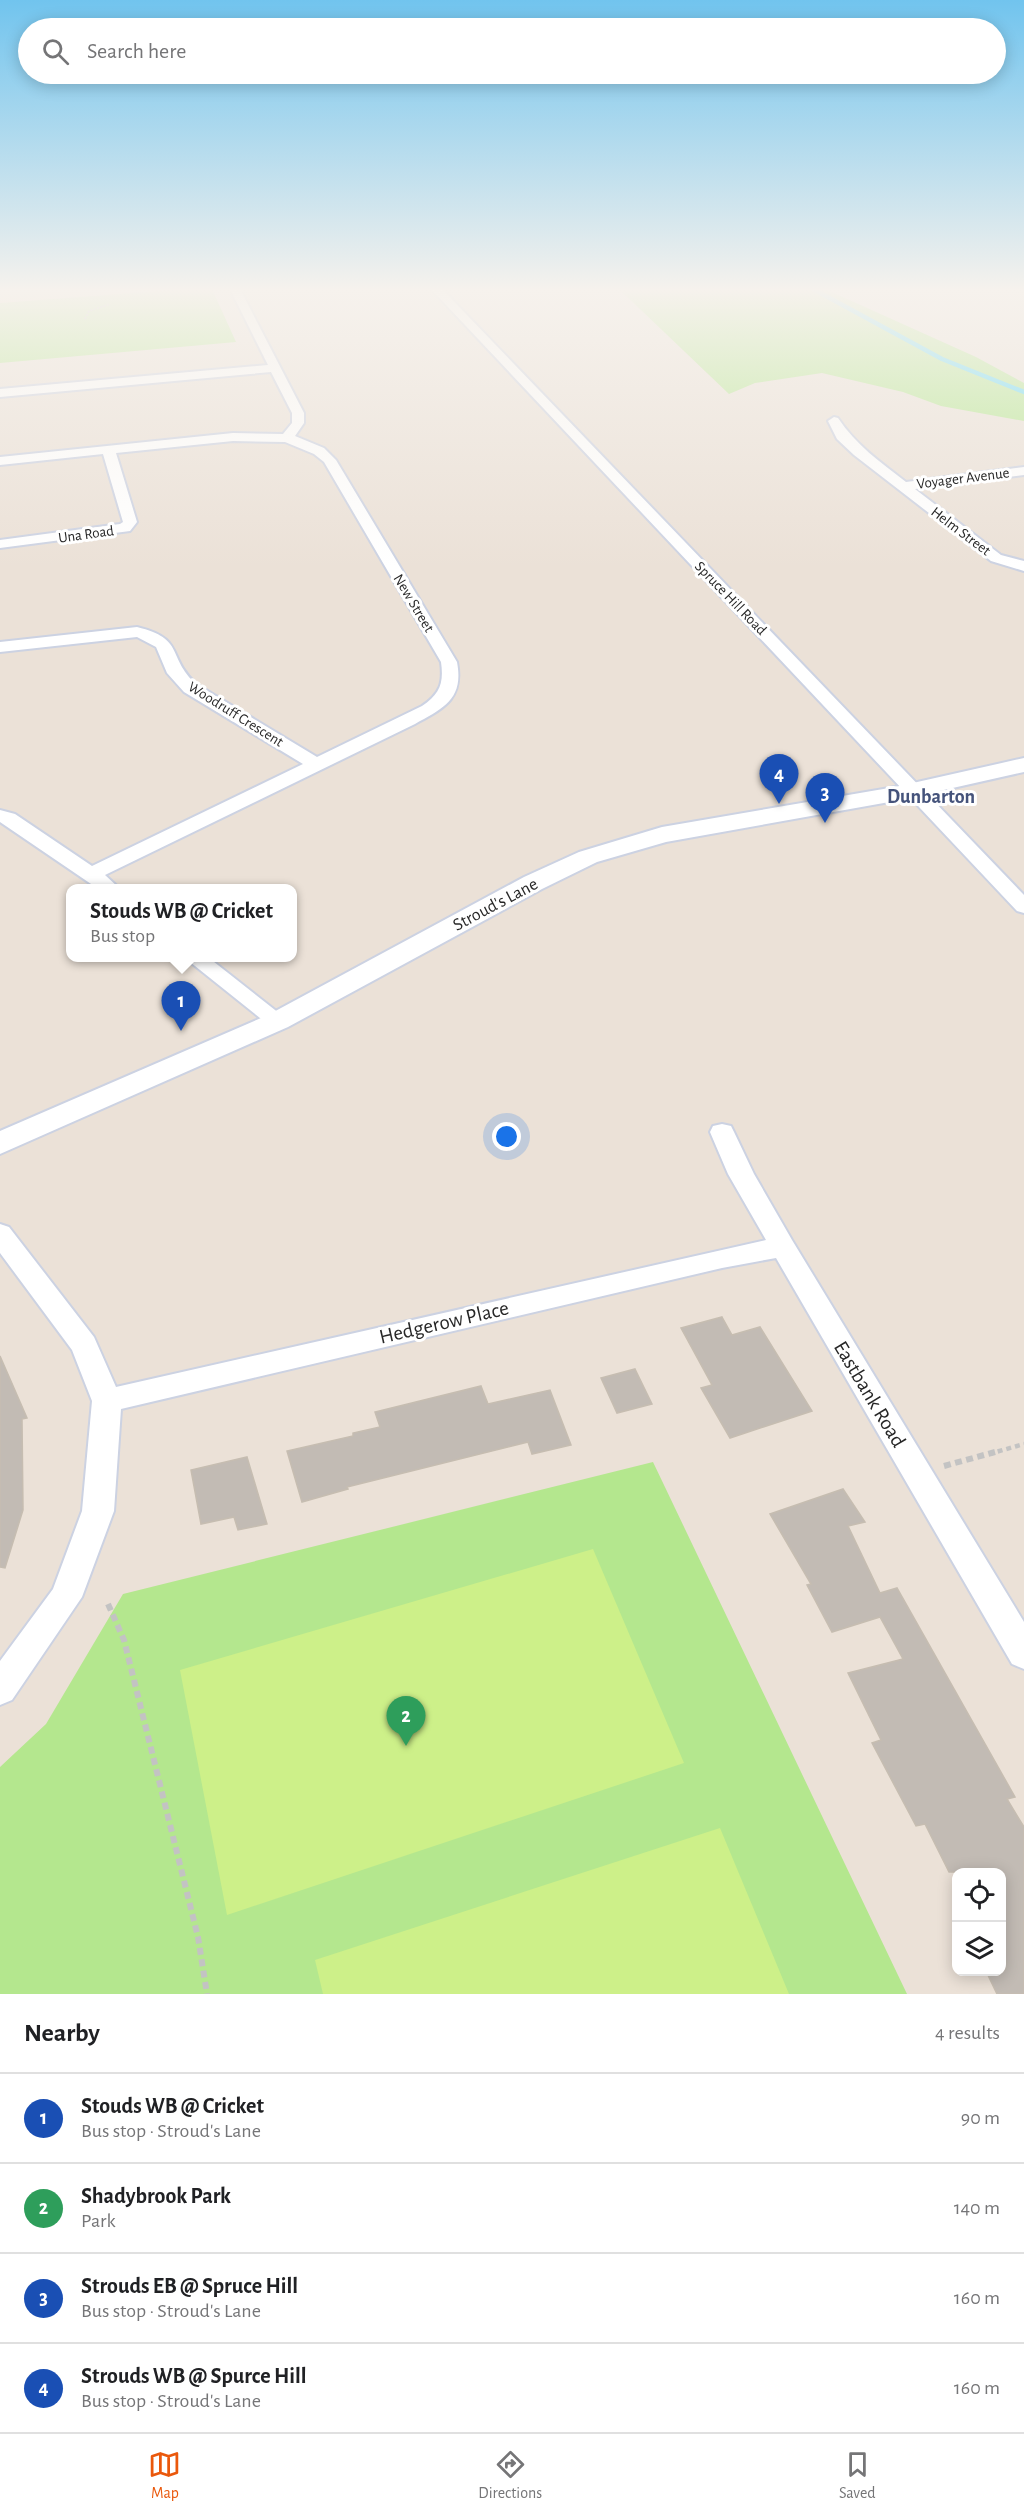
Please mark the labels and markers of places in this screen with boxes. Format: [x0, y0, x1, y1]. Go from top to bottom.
pin: 4 [760, 754, 798, 804]
pin: 3 [806, 774, 844, 823]
pin: 1 [162, 982, 201, 1031]
pin: 2 [386, 1696, 426, 1746]

